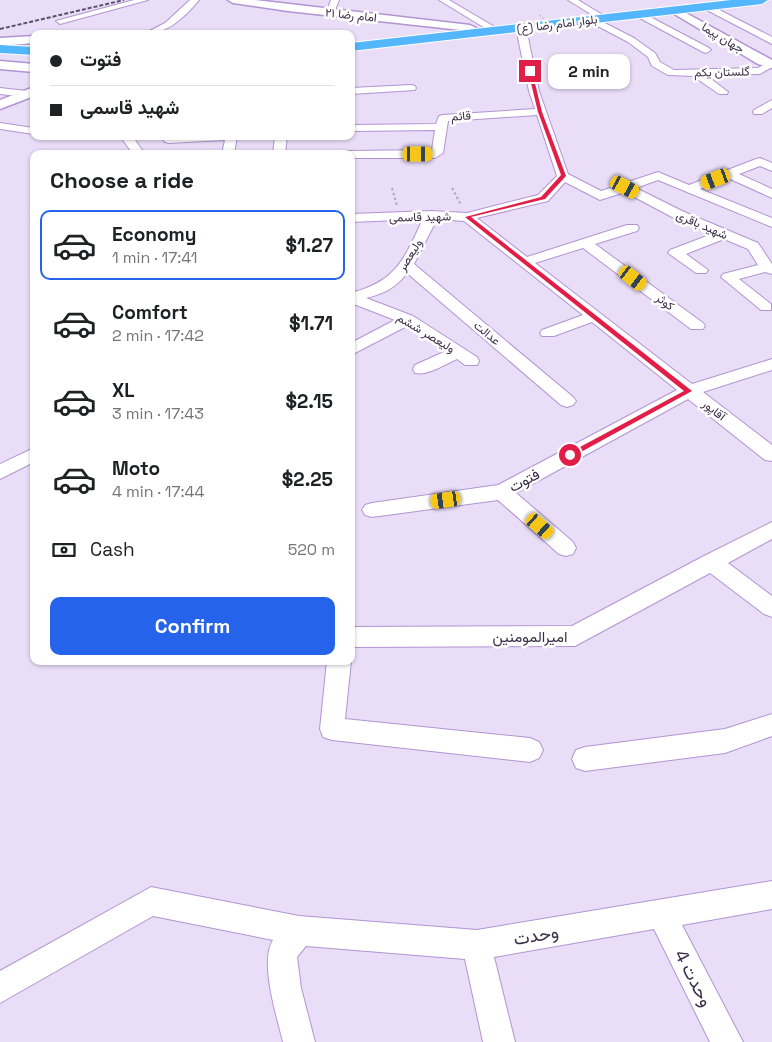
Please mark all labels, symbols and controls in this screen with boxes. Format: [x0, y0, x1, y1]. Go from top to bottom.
street label: امام رضا ۲۱ [324, 4, 378, 26]
street label: بلوار امام رضا (ع) [516, 11, 598, 38]
street label: جهان پیما [699, 19, 747, 57]
text: فتوت [80, 47, 121, 72]
callout: 2 min [548, 54, 630, 88]
route end [519, 60, 541, 82]
text: 2 min [568, 61, 610, 82]
street label: گلستان یکم [694, 64, 750, 80]
text: شهید قاسمی [80, 95, 180, 120]
street label: قائم [451, 107, 471, 125]
car [403, 147, 433, 162]
text: Choose a ride [50, 166, 194, 194]
car [699, 167, 732, 191]
car [608, 173, 641, 201]
street label: شهید باقری [674, 207, 730, 243]
street label: شهید قاسمی [389, 208, 451, 226]
text: Economy [112, 222, 196, 247]
icon: car [52, 223, 97, 268]
text: $1.27 [286, 233, 333, 258]
street label: ولیعصر [393, 236, 426, 275]
text: 1 min · 17:41 [112, 247, 198, 268]
car [616, 263, 649, 293]
street label: کوثر [652, 289, 677, 314]
text: Comfort [112, 300, 188, 325]
icon: car [52, 301, 97, 346]
street label: ولیعصر ششم [394, 309, 458, 357]
text: $1.71 [289, 311, 333, 336]
street label: عدالت [470, 317, 504, 349]
text: 2 min · 17:42 [112, 325, 204, 346]
text: XL [112, 378, 135, 403]
icon: car [52, 379, 97, 424]
text: $2.15 [286, 389, 333, 414]
street label: آقاپور [698, 395, 730, 425]
text: 3 min · 17:43 [112, 403, 204, 424]
route start [559, 444, 581, 466]
text: Moto [112, 456, 160, 481]
icon: car [52, 457, 97, 502]
street label: فتوت [505, 464, 543, 496]
text: $2.25 [282, 467, 333, 492]
text: 4 min · 17:44 [112, 481, 205, 502]
car [430, 490, 461, 510]
car [523, 510, 556, 542]
icon: cash [50, 536, 78, 564]
text: Cash [90, 537, 135, 562]
text: 520 m [288, 539, 335, 560]
button: Confirm [50, 597, 335, 655]
street label: اميرالمومنين [492, 627, 568, 647]
street label: وحدت [512, 920, 560, 950]
street label: وحدت 4 [670, 945, 718, 1011]

